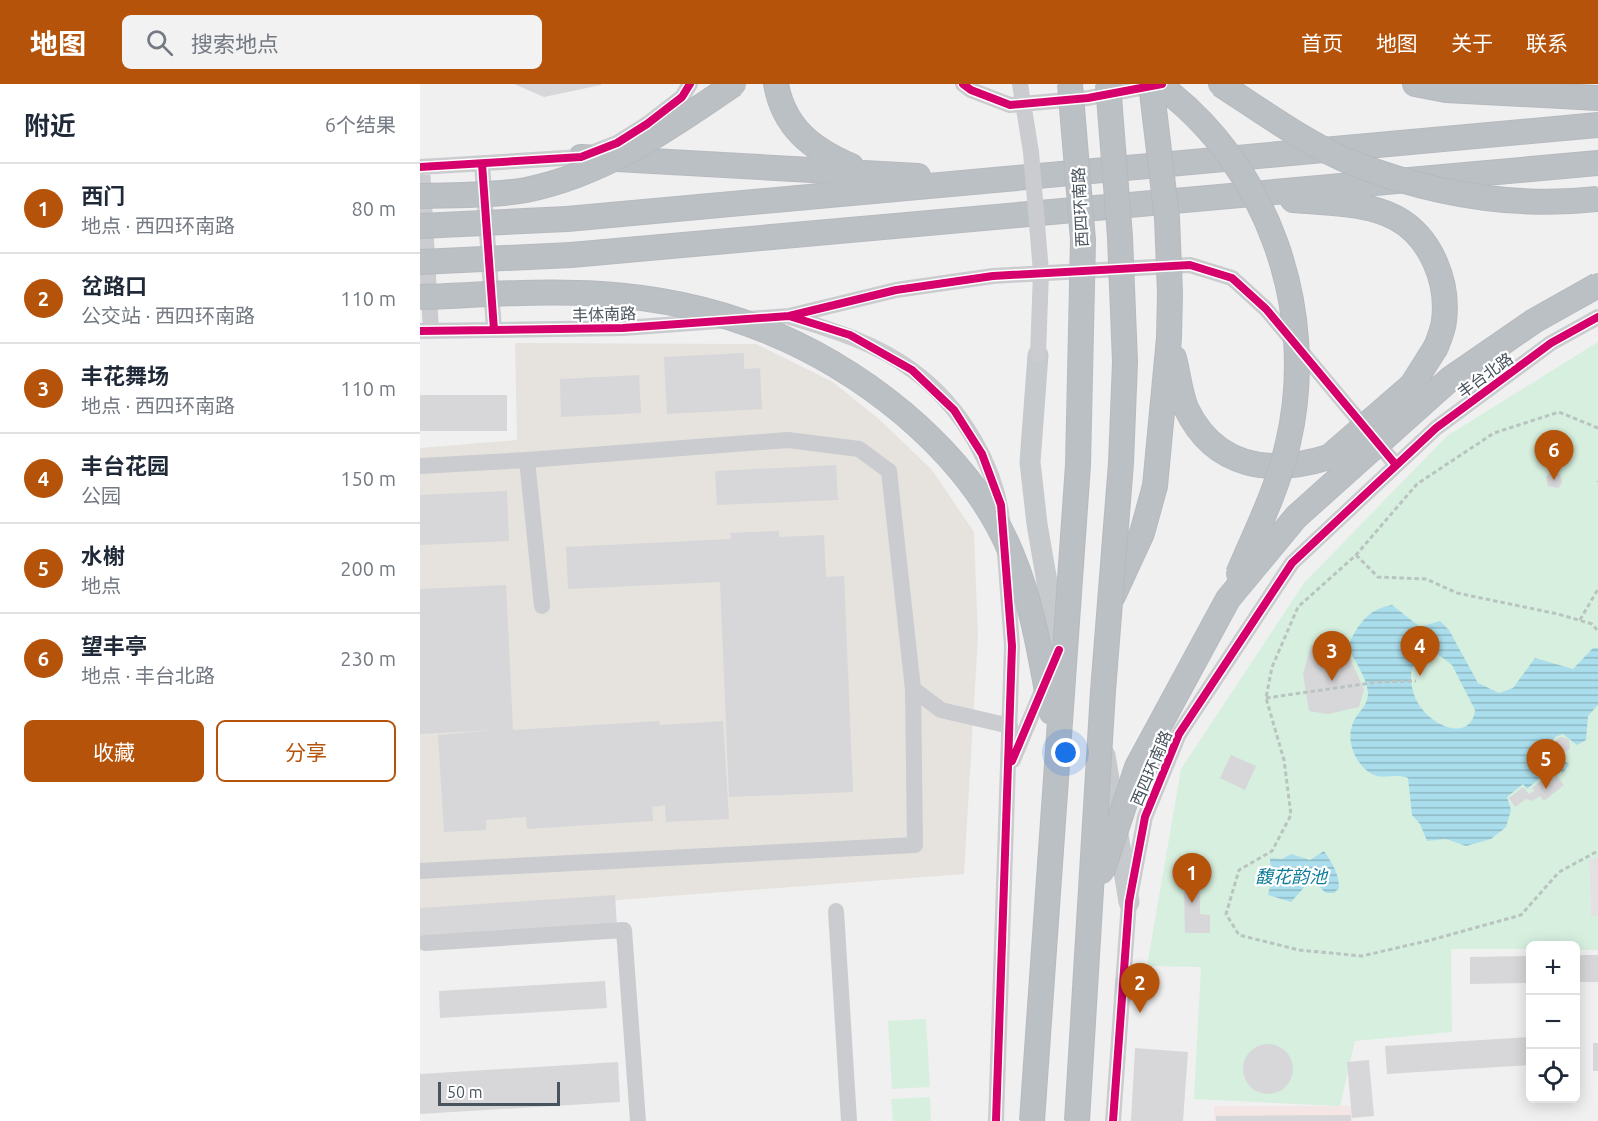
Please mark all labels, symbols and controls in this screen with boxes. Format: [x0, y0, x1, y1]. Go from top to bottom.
search box [122, 15, 542, 69]
icon: search [143, 26, 176, 59]
text: 地图 [30, 28, 86, 59]
text: 搜索地点 [191, 31, 279, 56]
text: 首页 [1301, 31, 1343, 55]
text: 地图 [1376, 31, 1418, 55]
text: 关于 [1451, 31, 1493, 55]
text: 联系 [1526, 31, 1568, 55]
text: 附近 [24, 111, 76, 140]
text: 6个结果 [325, 113, 396, 136]
street label: 西四环南路 [1069, 167, 1091, 247]
text: 西门 [81, 183, 125, 208]
text: 1 [38, 197, 49, 220]
text: 80 m [352, 197, 396, 220]
text: 地点 · 西四环南路 [81, 214, 235, 237]
text: 岔路口 [81, 273, 147, 298]
text: 2 [38, 287, 49, 310]
text: 110 m [340, 287, 396, 310]
text: 公交站 · 西四环南路 [81, 304, 255, 327]
street label: 丰体南路 [572, 304, 636, 324]
street label: 丰台北路 [1454, 349, 1516, 401]
text: 丰花舞场 [81, 363, 169, 388]
text: 3 [38, 377, 49, 400]
text: 110 m [340, 377, 396, 400]
text: 地点 · 西四环南路 [81, 394, 235, 417]
pin: 6 [1534, 430, 1574, 480]
text: 丰台花园 [81, 453, 169, 478]
text: 4 [38, 467, 49, 490]
text: 150 m [340, 467, 396, 490]
text: 公园 [81, 484, 121, 507]
text: 水榭 [81, 543, 125, 568]
text: 5 [38, 557, 49, 580]
text: 200 m [340, 557, 396, 580]
text: 地点 [81, 574, 121, 597]
pin: 4 [1400, 626, 1440, 676]
pin: 3 [1312, 632, 1352, 681]
text: 望丰亭 [81, 633, 147, 658]
text: 6 [38, 647, 49, 670]
text: 230 m [340, 647, 396, 670]
text: 地点 · 丰台北路 [81, 664, 215, 687]
button: 收藏 [24, 720, 204, 782]
button: 分享 [216, 720, 396, 782]
street label: 西四环南路 [1127, 728, 1175, 808]
your location [1051, 738, 1080, 767]
pin: 5 [1526, 740, 1566, 789]
pin: 1 [1172, 854, 1212, 903]
water label: 馥花韵池 [1255, 866, 1329, 886]
map controls [1526, 941, 1580, 1103]
button: + [1526, 941, 1580, 995]
pin: 2 [1120, 964, 1160, 1013]
button: − [1526, 995, 1580, 1049]
button: locate [1526, 1049, 1580, 1103]
scale bar [438, 1079, 560, 1106]
text: 50 m [447, 1083, 483, 1101]

